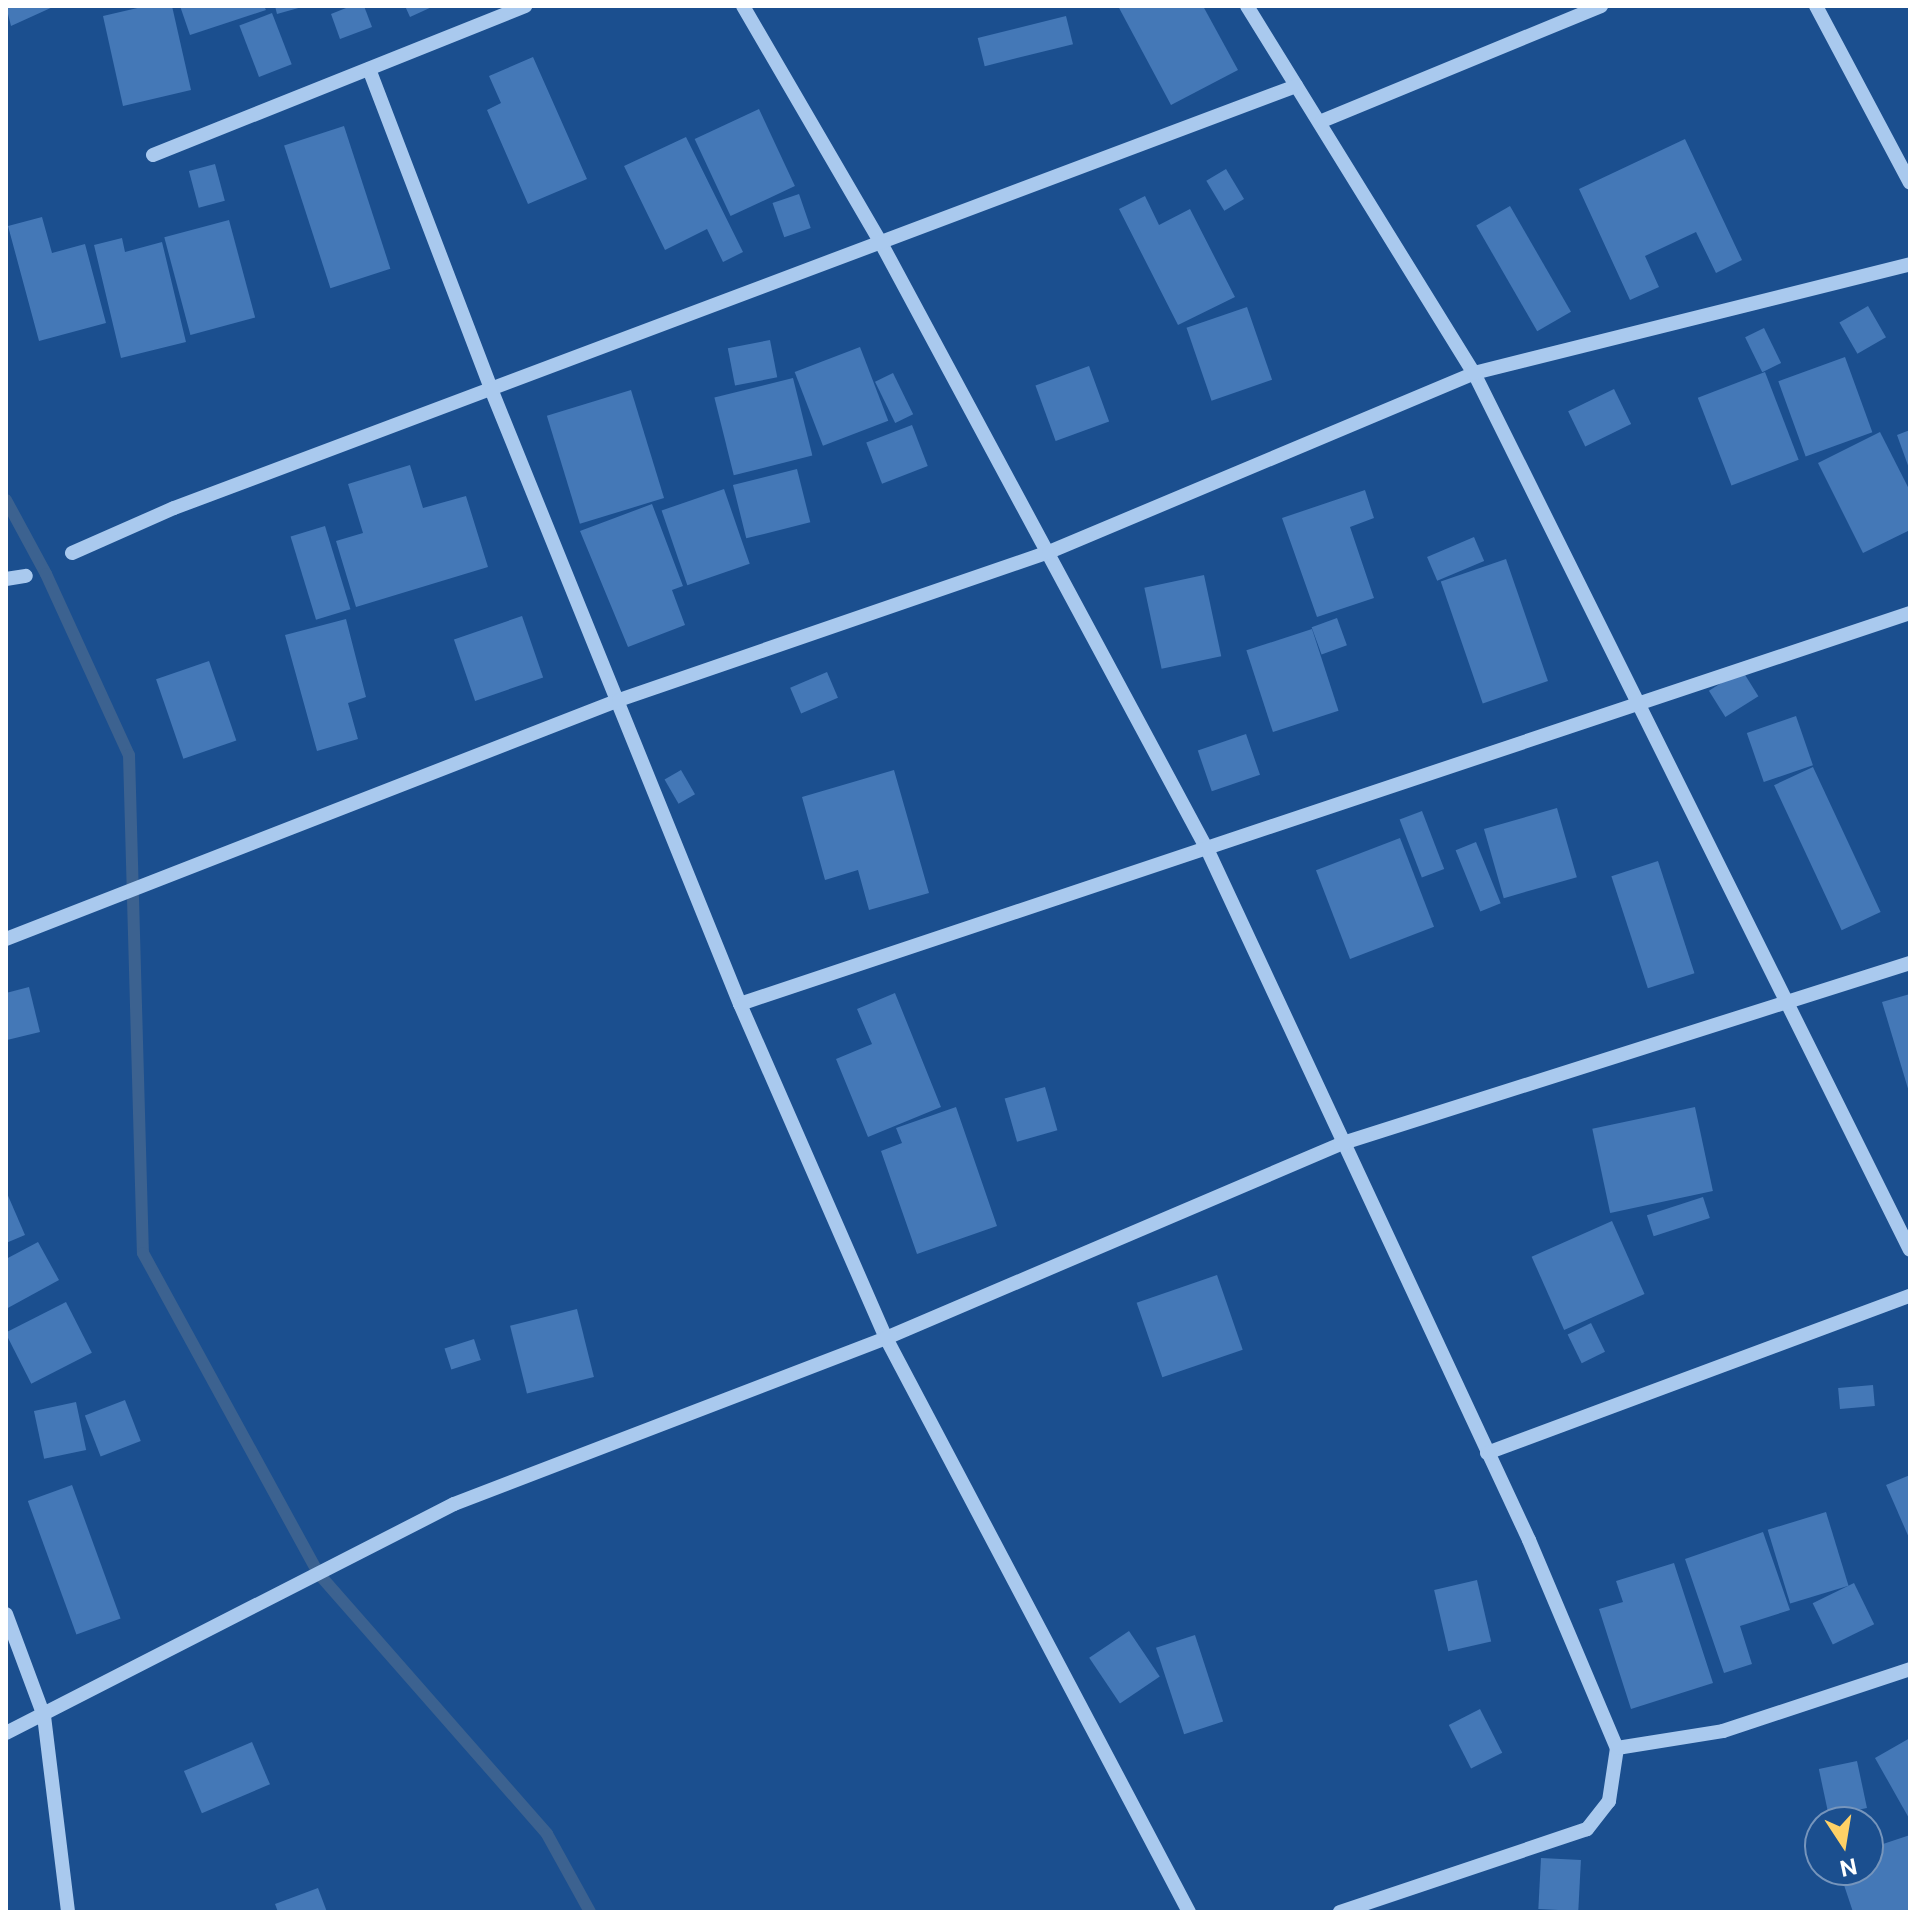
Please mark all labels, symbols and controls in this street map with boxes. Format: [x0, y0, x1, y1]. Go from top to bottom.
north arrow [1804, 1806, 1884, 1886]
text: N [1837, 1853, 1860, 1882]

